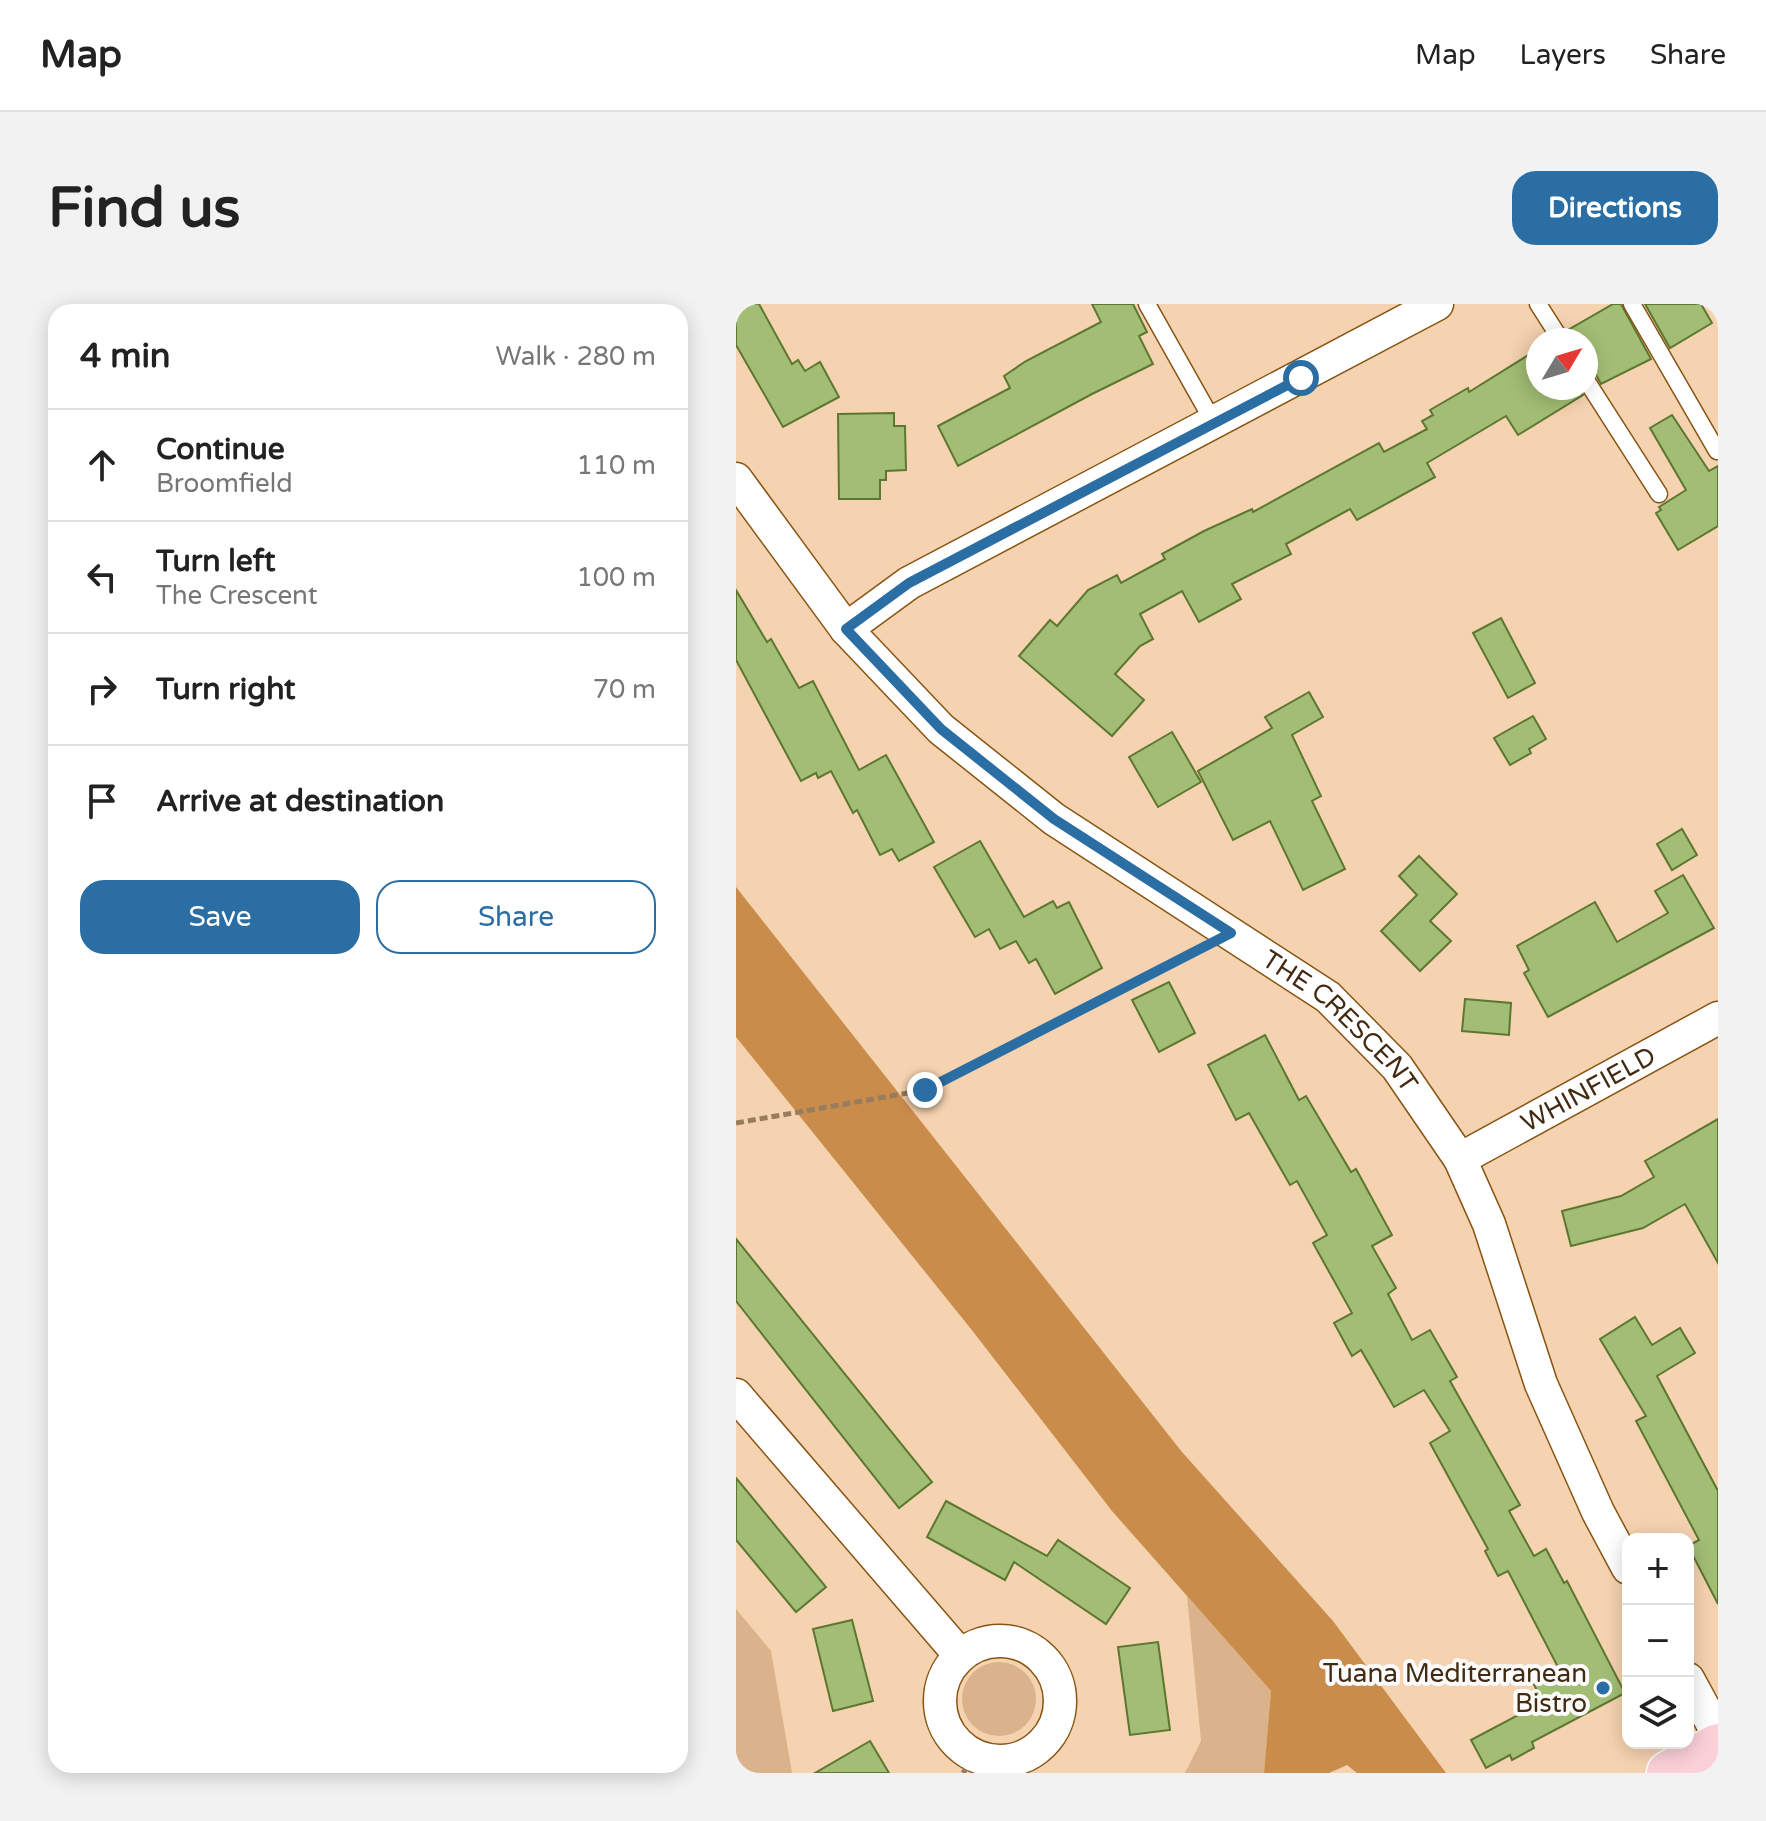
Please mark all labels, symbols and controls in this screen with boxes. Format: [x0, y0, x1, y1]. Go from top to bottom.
text: Map [40, 32, 122, 78]
text: Map [1415, 38, 1476, 72]
text: Layers [1520, 38, 1606, 72]
text: Share [1650, 38, 1726, 72]
button: Directions [1512, 171, 1718, 245]
text: Find us [48, 175, 240, 242]
north arrow [1526, 328, 1598, 400]
text: 4 min [80, 336, 171, 377]
text: Walk · 280 m [496, 341, 656, 372]
route start [1283, 360, 1319, 396]
text: Continue [156, 431, 285, 468]
icon: ahead [80, 443, 124, 487]
text: 110 m [576, 450, 656, 481]
text: Broomfield [156, 468, 293, 499]
text: Turn left [156, 543, 275, 580]
icon: left [80, 555, 124, 599]
text: 100 m [576, 562, 656, 593]
text: The Crescent [156, 580, 318, 611]
icon: right [80, 667, 124, 711]
text: Turn right [156, 671, 296, 708]
text: 70 m [593, 674, 656, 705]
icon: arrive [80, 779, 124, 823]
text: Arrive at destination [156, 783, 444, 820]
button: Save [80, 880, 360, 954]
button: Share [376, 880, 656, 954]
street label: THE CRESCENT [1256, 944, 1424, 1098]
street label: WHINFIELD [1516, 1040, 1661, 1139]
route end [907, 1072, 943, 1108]
map controls [1622, 1533, 1694, 1749]
button: + [1622, 1533, 1694, 1605]
button: − [1622, 1605, 1694, 1677]
place label: Tuana Mediterranean Bistro [1323, 1658, 1587, 1719]
button: layers [1622, 1677, 1694, 1749]
marker: Tuana Mediterranean Bistro [1594, 1679, 1612, 1697]

